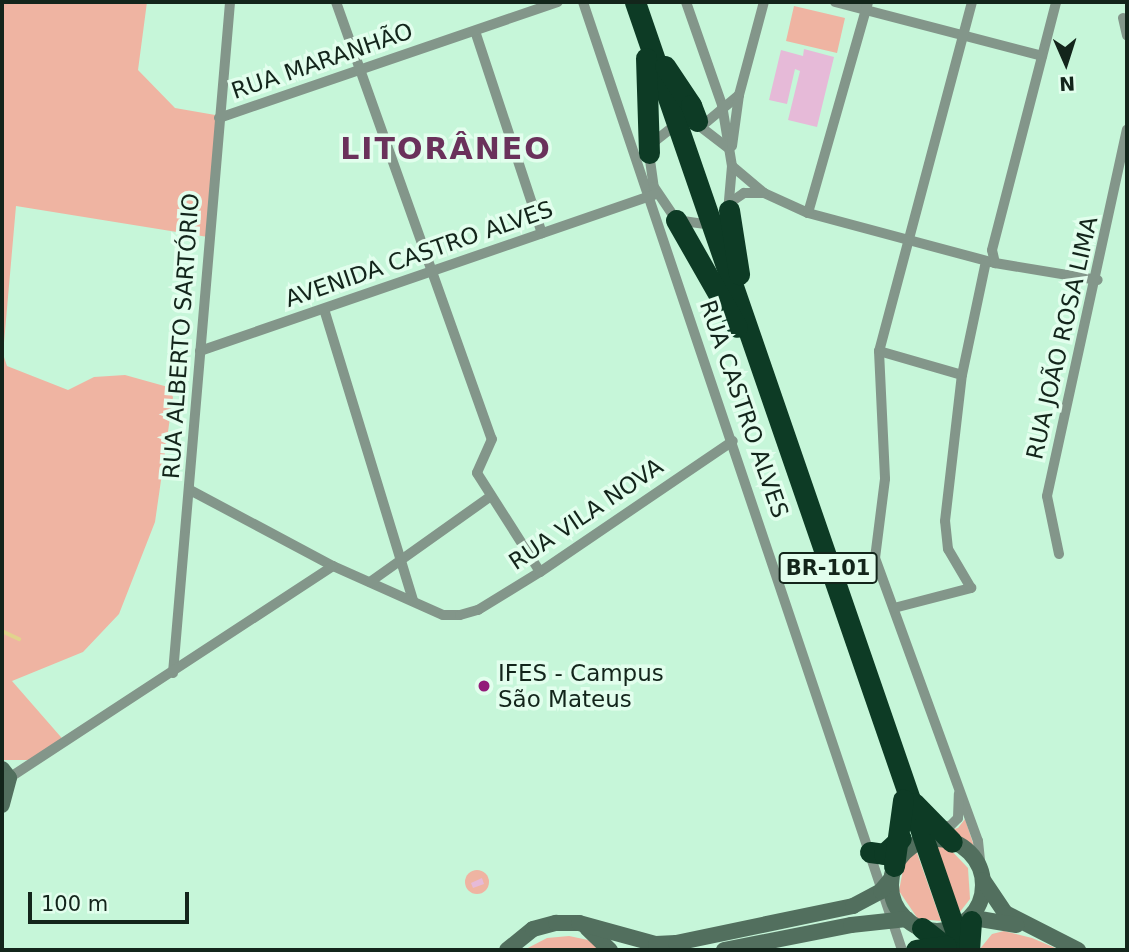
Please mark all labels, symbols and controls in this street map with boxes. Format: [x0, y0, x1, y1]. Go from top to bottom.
street label: RUA MARANHÃO [228, 17, 416, 105]
north arrow [1031, 28, 1101, 98]
text: N [1059, 73, 1076, 95]
district label: LITORÂNEO [341, 131, 551, 167]
street label: RUA ALBERTO SARTÓRIO [157, 192, 205, 480]
street label: AVENIDA CASTRO ALVES [281, 195, 557, 313]
street label: RUA JOÃO ROSA LIMA [1021, 214, 1103, 462]
street label: RUA CASTRO ALVES [694, 296, 794, 522]
street label: RUA VILA NOVA [504, 452, 668, 576]
road number: BR-101 [777, 550, 879, 586]
place label: IFES - Campus São Mateus [498, 659, 664, 713]
marker: IFES - Campus São Mateus [476, 678, 492, 694]
scale bar [32, 878, 192, 922]
text: 100 m [41, 892, 108, 916]

